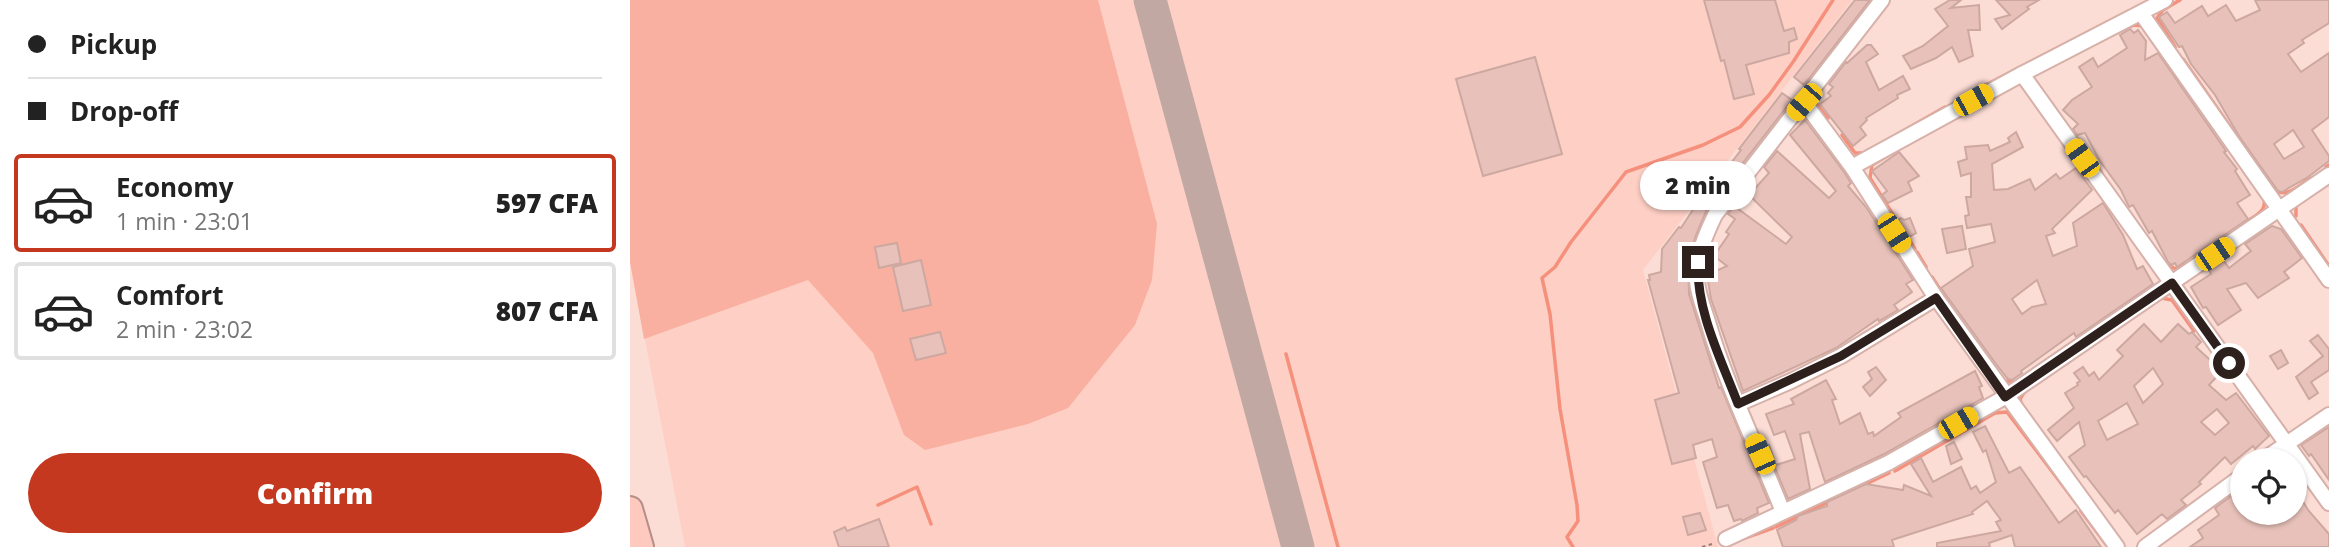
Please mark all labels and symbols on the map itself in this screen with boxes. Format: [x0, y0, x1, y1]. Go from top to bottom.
car [1783, 79, 1826, 125]
car [1950, 81, 1997, 119]
car [2062, 135, 2103, 181]
callout: 2 min [1640, 160, 1756, 210]
car [1874, 210, 1915, 256]
car [2192, 234, 2239, 274]
route end [1682, 246, 1714, 278]
route start [2213, 347, 2245, 379]
car [1935, 403, 1982, 443]
car [1742, 431, 1779, 477]

